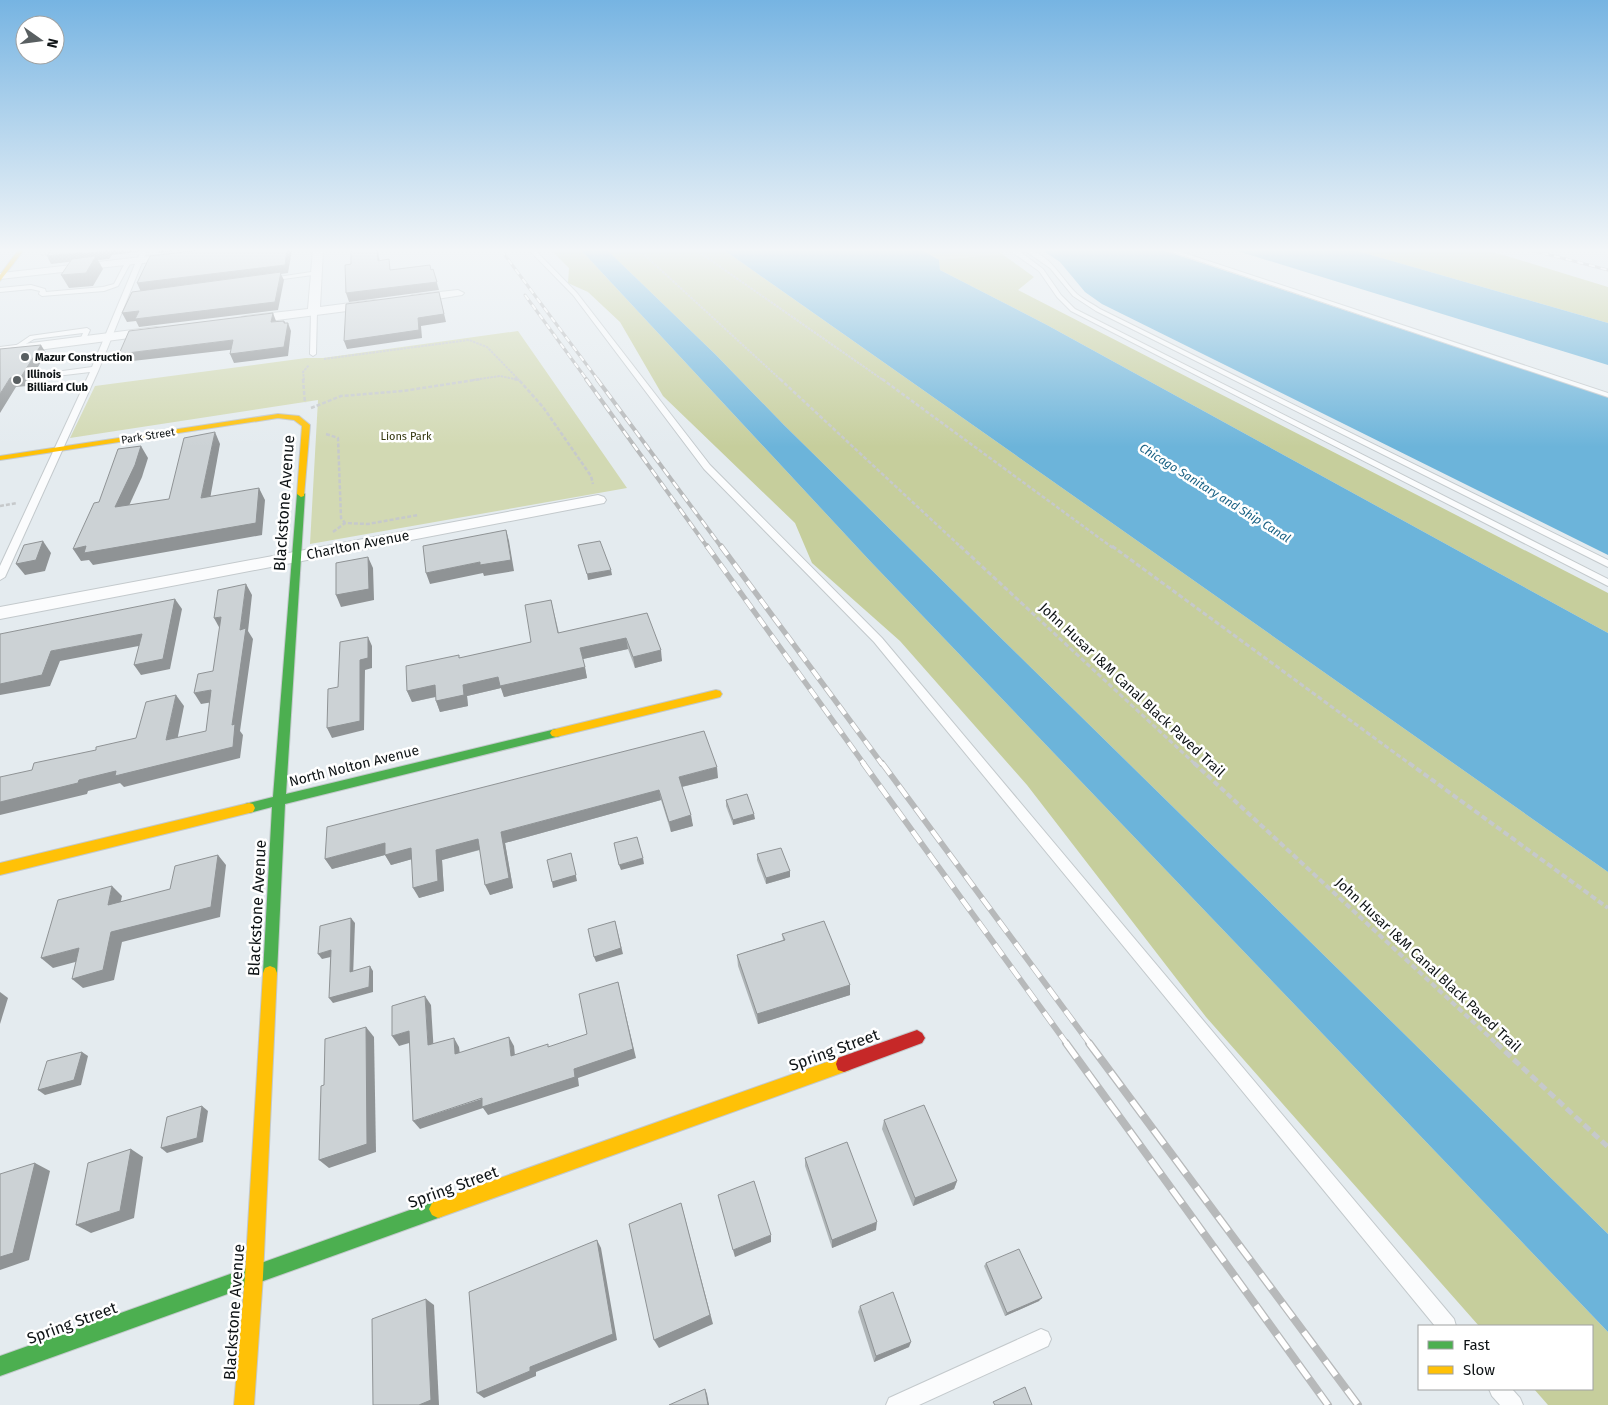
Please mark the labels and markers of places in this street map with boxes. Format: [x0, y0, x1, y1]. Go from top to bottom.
marker: Mazur Construction [19, 351, 31, 363]
place label: Mazur Construction [35, 351, 132, 364]
place label: Illinois Billiard Club [27, 368, 89, 394]
marker: Illinois Billiard Club [11, 374, 23, 386]

